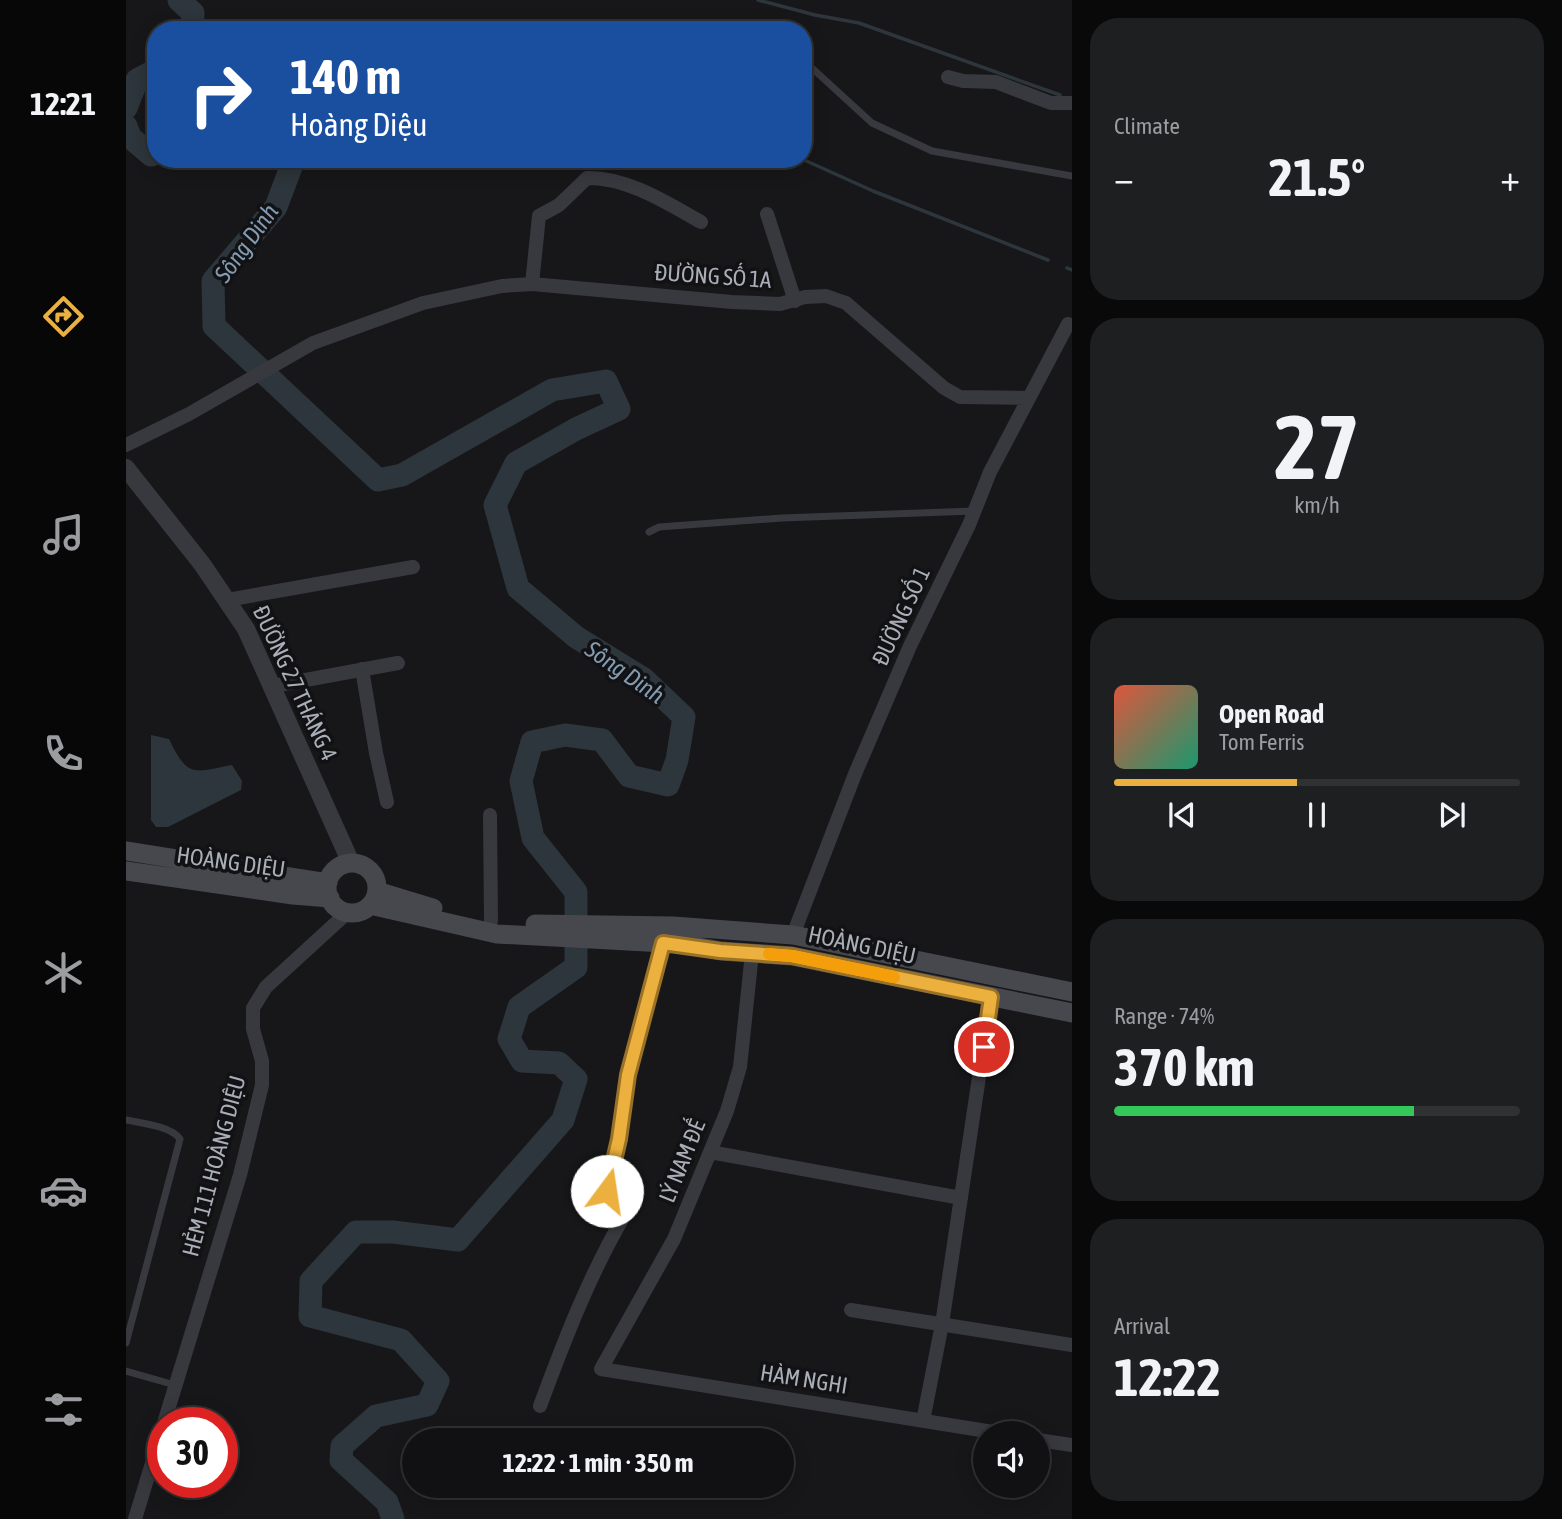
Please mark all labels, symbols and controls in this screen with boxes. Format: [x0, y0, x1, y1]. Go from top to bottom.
text: 140 m [290, 48, 401, 104]
icon: right [175, 49, 266, 140]
text: 12:21 [30, 85, 96, 122]
text: Hoàng Diệu [290, 106, 427, 143]
text: Climate [1114, 113, 1180, 139]
text: 21.5° [1269, 147, 1365, 207]
text: − [1114, 156, 1134, 199]
text: + [1500, 156, 1520, 199]
water label: Sông Dinh [208, 198, 284, 288]
street label: ĐƯỜNG SỐ 1A [654, 257, 773, 293]
icon: directions [39, 292, 88, 341]
text: 27 [1274, 394, 1360, 498]
text: km/h [1294, 492, 1340, 518]
icon: music [39, 510, 88, 559]
street label: ĐƯỜNG SỐ 1 [865, 562, 935, 669]
street label: ĐƯỜNG 27 THÁNG 4 [248, 601, 342, 765]
water label: Sông Dinh [580, 635, 670, 709]
text: Open Road [1219, 699, 1324, 729]
icon: phone [39, 729, 88, 778]
text: Tom Ferris [1219, 729, 1304, 755]
icon: previous [1163, 796, 1201, 834]
icon: pause [1298, 796, 1336, 834]
icon: next [1433, 796, 1471, 834]
street label: HOÀNG DIỆU [175, 842, 287, 882]
street label: HOÀNG DIỆU [806, 921, 918, 969]
icon: climate [39, 948, 88, 997]
text: Range · 74% [1114, 1003, 1214, 1029]
pin [954, 1017, 1014, 1077]
icon: arrive [965, 1028, 1003, 1066]
text: 370 km [1114, 1037, 1255, 1097]
street label: HẺM 111 HOÀNG DIỆU [177, 1073, 251, 1259]
street label: LÝ NAM ĐẾ [652, 1115, 710, 1206]
position arrow [570, 1154, 644, 1228]
icon: car [39, 1166, 88, 1215]
text: Arrival [1114, 1313, 1170, 1339]
text: 12:22 [1114, 1347, 1221, 1407]
street label: HÀM NGHI [758, 1359, 850, 1399]
icon: filters [39, 1385, 88, 1434]
speed limit sign: 30 [147, 1407, 238, 1498]
map controls [973, 1421, 1050, 1498]
button: sound [973, 1421, 1050, 1498]
text: 12:22 · 1 min · 350 m [503, 1448, 693, 1478]

